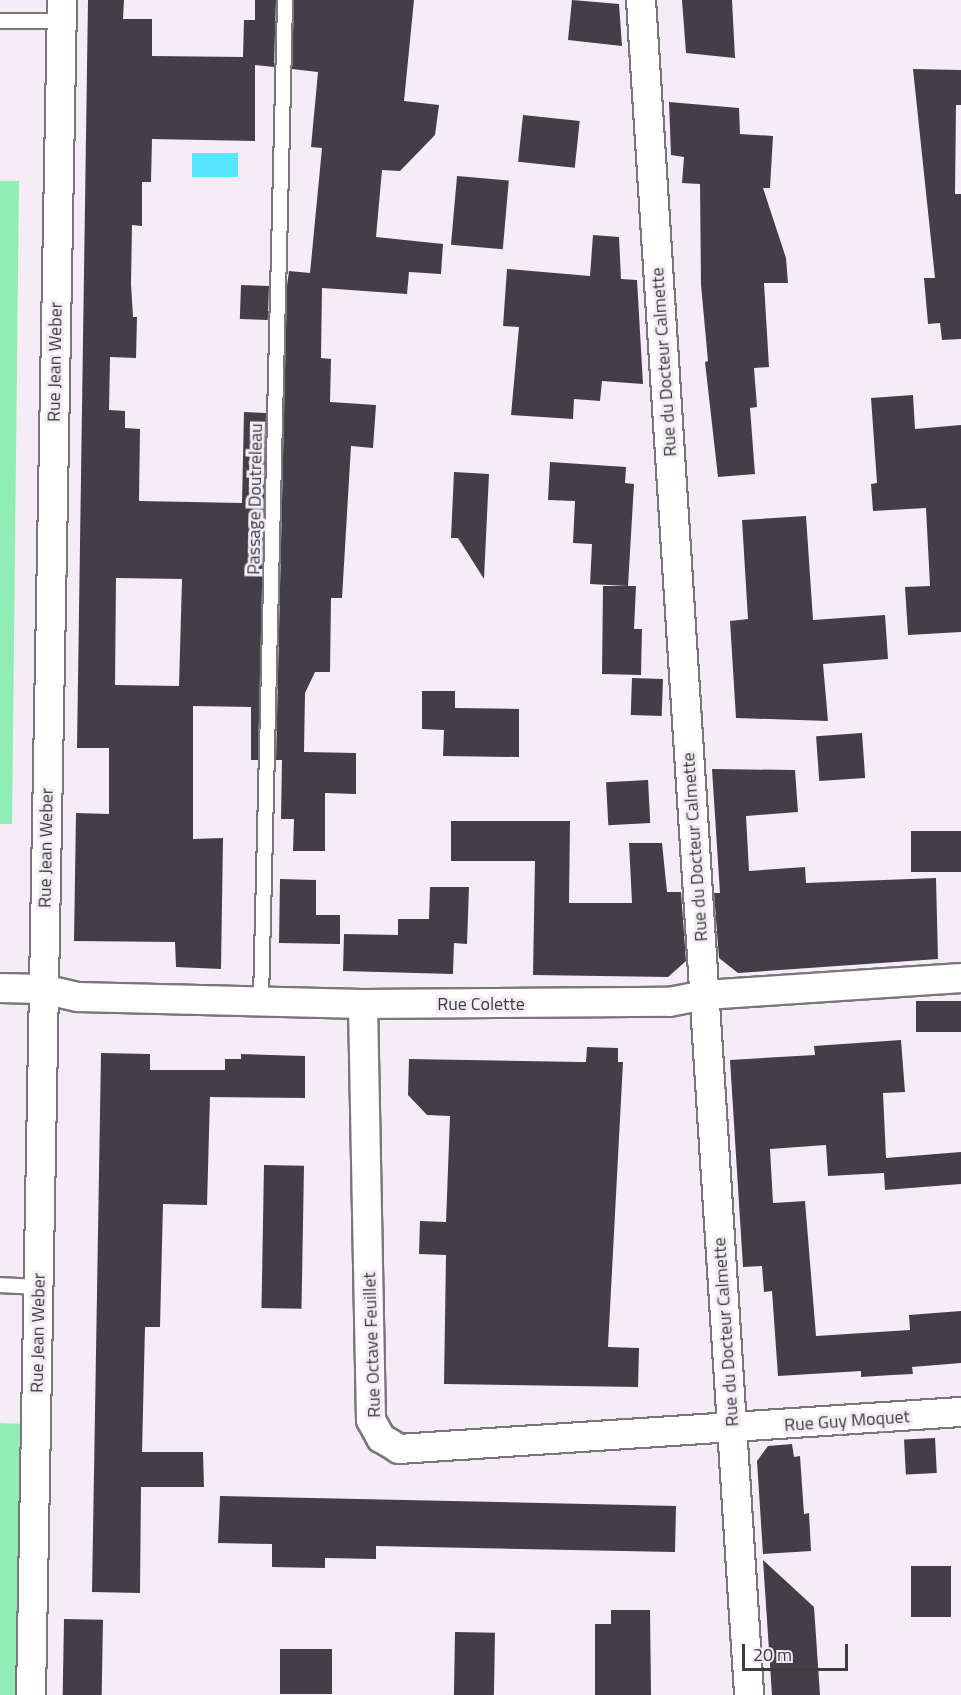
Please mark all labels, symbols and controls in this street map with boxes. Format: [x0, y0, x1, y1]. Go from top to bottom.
street label: Rue du Docteur Calmette [647, 267, 681, 457]
street label: Rue Jean Weber [43, 302, 67, 422]
street label: Passage Doutreleau [243, 423, 267, 575]
street label: Rue du Docteur Calmette [678, 752, 712, 942]
street label: Rue Jean Weber [34, 788, 58, 908]
street label: Rue Colette [437, 993, 525, 1015]
street label: Rue du Docteur Calmette [709, 1237, 743, 1427]
street label: Rue Octave Feuillet [359, 1272, 385, 1418]
street label: Rue Jean Weber [26, 1273, 50, 1393]
street label: Rue Guy Moquet [783, 1406, 911, 1436]
scale bar [745, 1632, 852, 1670]
text: 20 m [753, 1641, 792, 1668]

